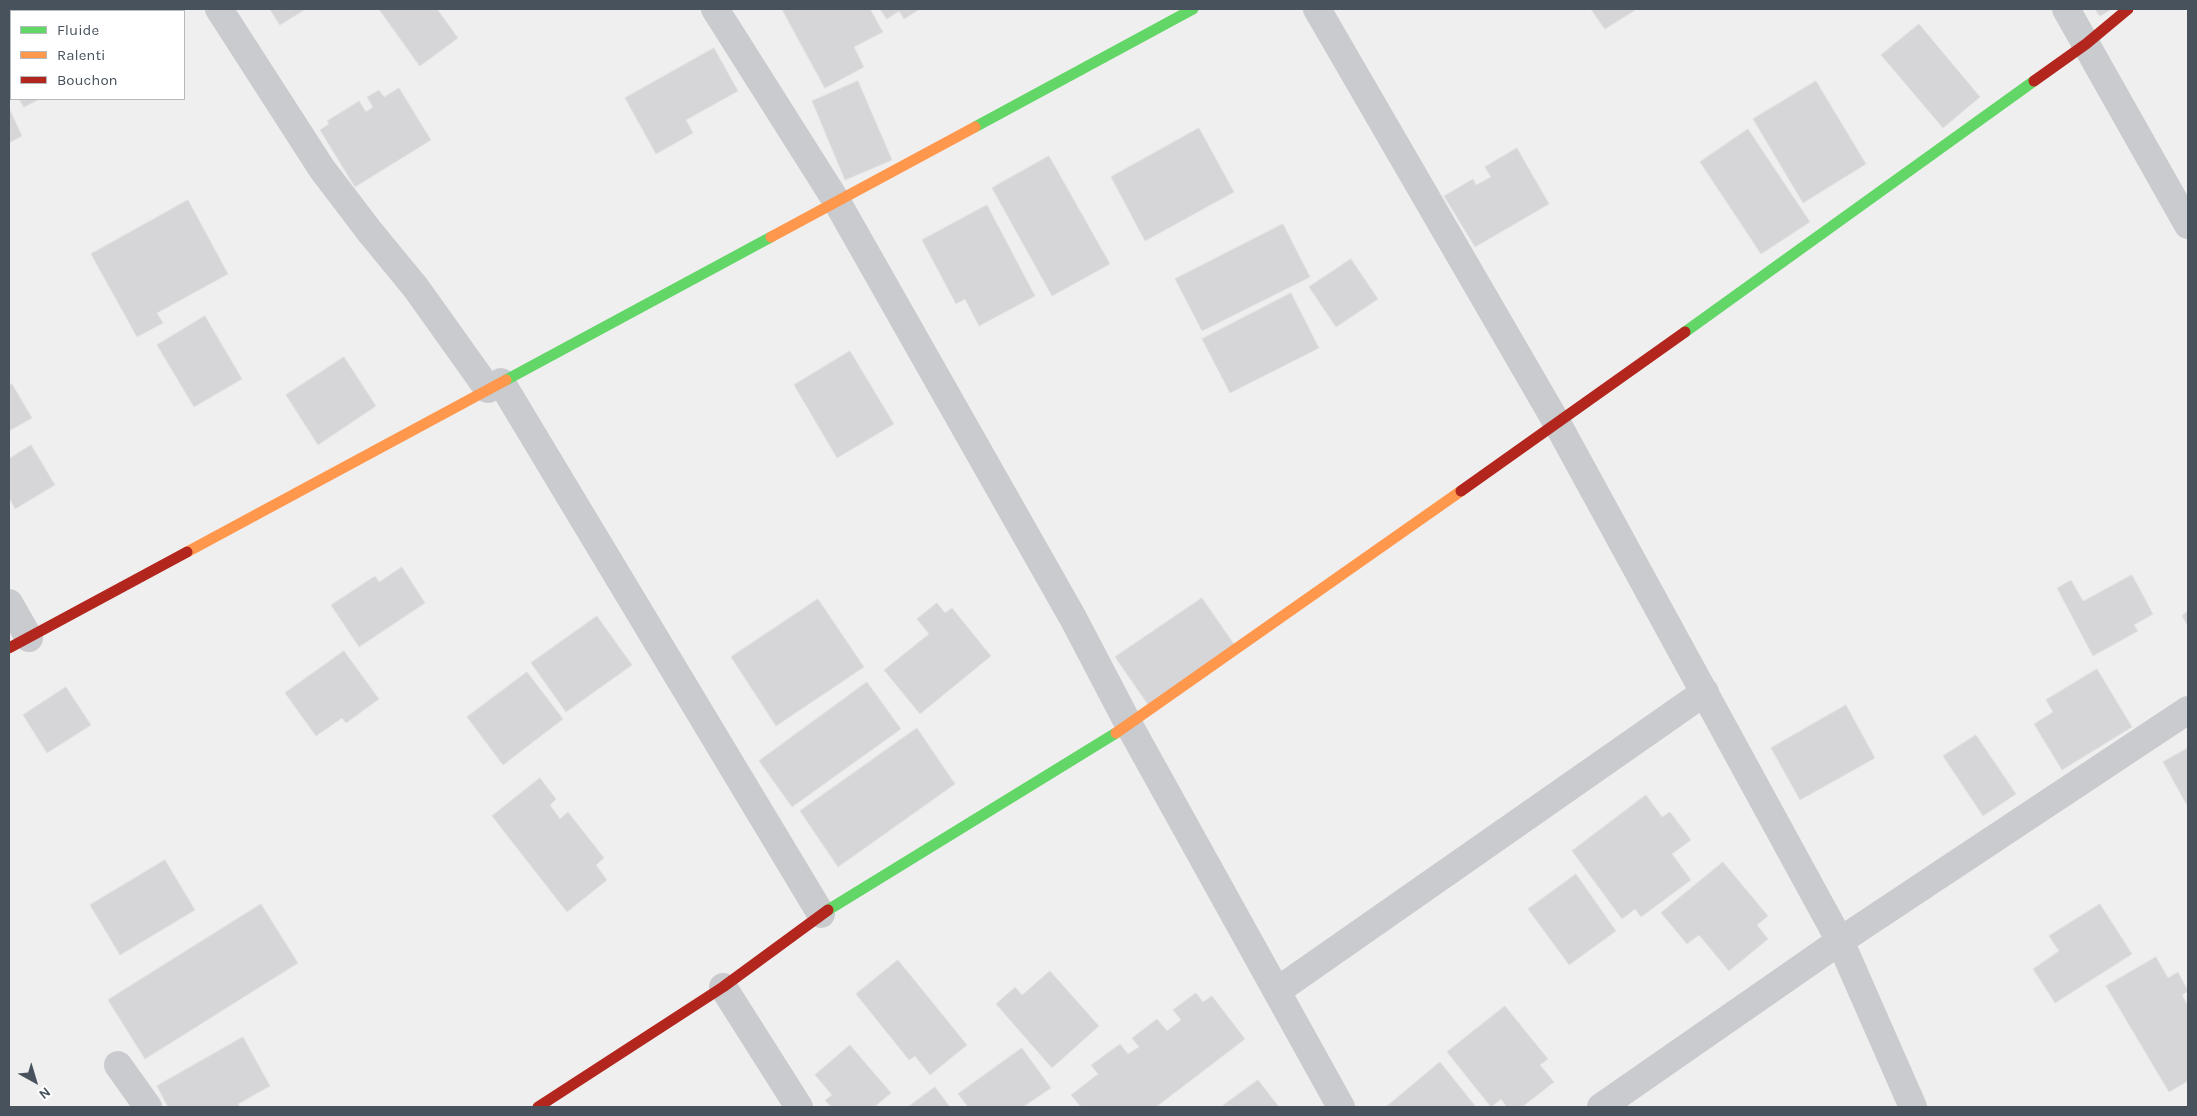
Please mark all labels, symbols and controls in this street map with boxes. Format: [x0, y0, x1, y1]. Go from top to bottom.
legend [10, 10, 185, 100]
text: Fluide [57, 21, 99, 39]
text: Ralenti [57, 46, 106, 64]
text: Bouchon [57, 71, 118, 89]
north arrow [10, 1056, 60, 1106]
text: N [36, 1083, 54, 1103]

